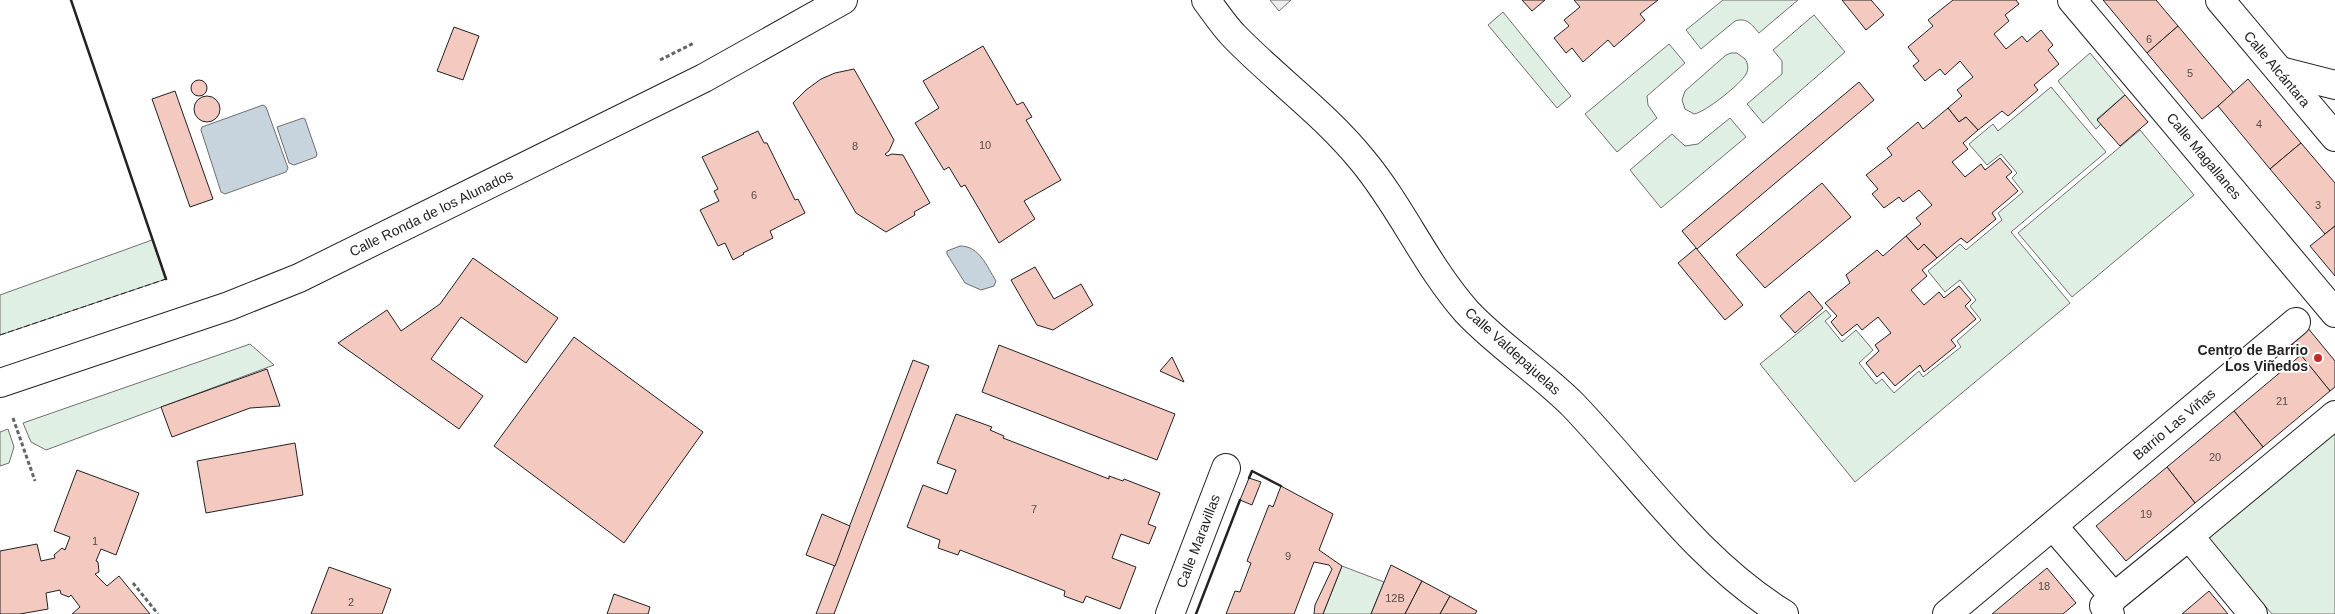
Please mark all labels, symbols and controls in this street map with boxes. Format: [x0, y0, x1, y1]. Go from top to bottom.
street label: Calle Alcántara [2241, 28, 2314, 110]
house number: 6 [2146, 33, 2152, 45]
house number: 5 [2187, 67, 2193, 79]
street label: Calle Magallanes [2163, 110, 2245, 202]
house number: 4 [2256, 118, 2262, 130]
house number: 10 [979, 139, 991, 151]
house number: 8 [852, 140, 858, 152]
street label: Calle Ronda de los Alunados [347, 166, 515, 260]
house number: 6 [751, 189, 757, 201]
house number: 3 [2315, 199, 2321, 211]
street label: Calle Valdepajuelas [1462, 304, 1564, 398]
place label: Centro de Barrio Los Viñedos [2198, 342, 2308, 374]
marker: Centro de Barrio Los Viñedos [2312, 352, 2324, 364]
street label: Barrio Las Viñas [2130, 385, 2218, 463]
house number: 21 [2276, 395, 2288, 407]
house number: 20 [2209, 451, 2221, 463]
street label: Calle Maravillas [1173, 492, 1223, 590]
house number: 7 [1031, 503, 1037, 515]
house number: 19 [2140, 508, 2152, 520]
house number: 1 [92, 535, 98, 547]
house number: 9 [1285, 550, 1291, 562]
house number: 18 [2038, 580, 2050, 592]
house number: 12B [1385, 592, 1405, 604]
house number: 2 [348, 596, 354, 608]

